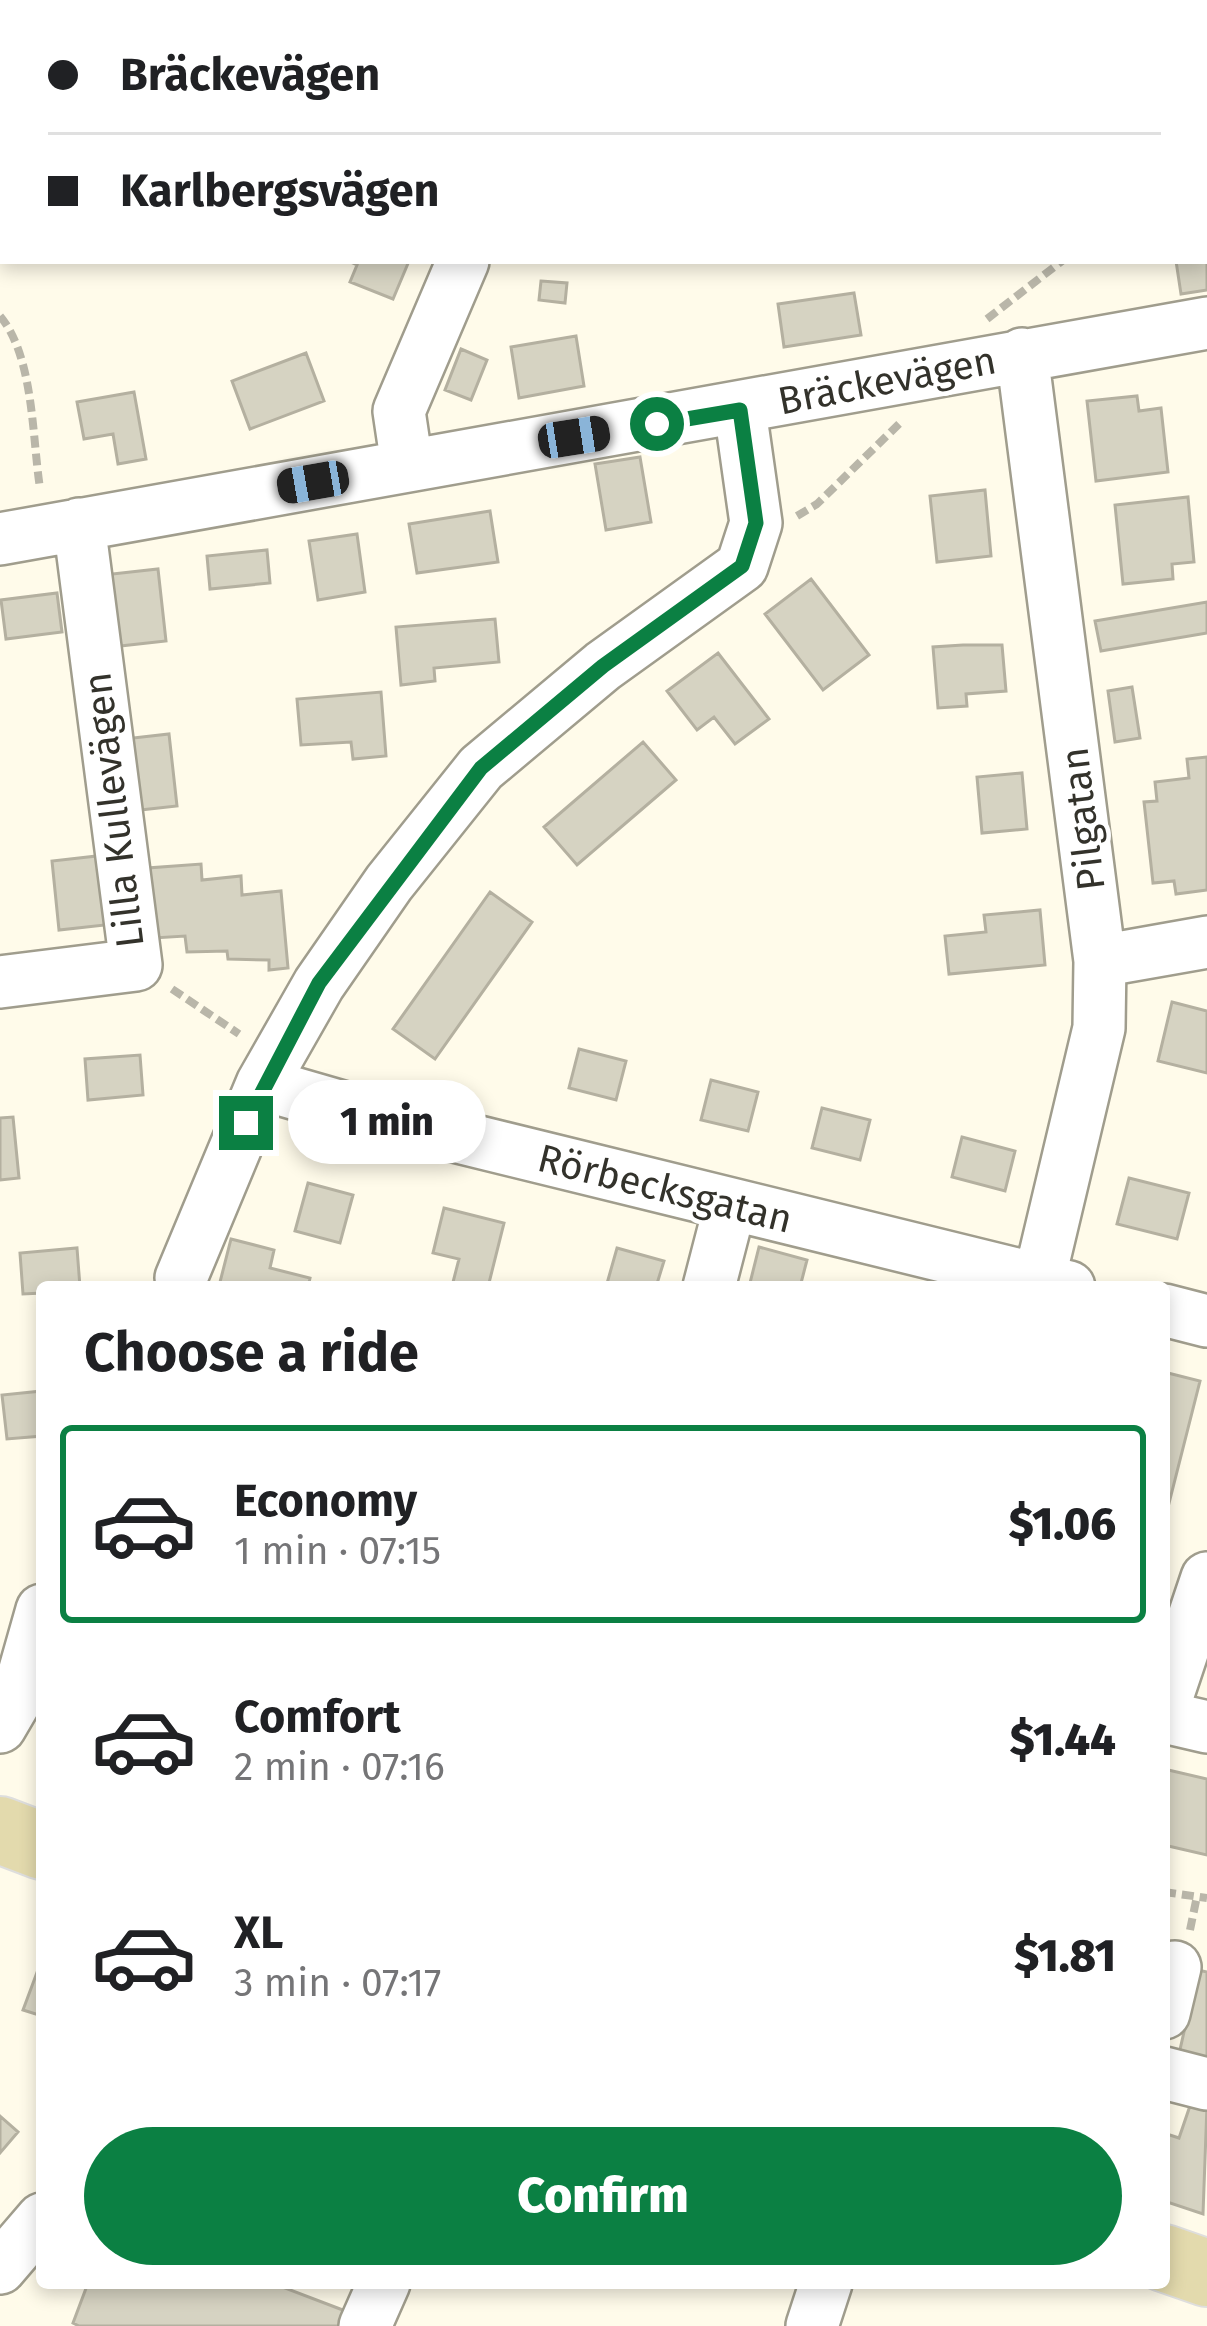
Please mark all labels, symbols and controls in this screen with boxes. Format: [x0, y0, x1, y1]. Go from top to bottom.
text: Bräckevägen [120, 48, 380, 102]
text: Karlbergsvägen [120, 164, 440, 218]
street label: Bräckevägen [774, 337, 1000, 425]
route start [630, 397, 684, 451]
car [536, 414, 612, 460]
car [274, 458, 352, 506]
street label: Lilla Kullevägen [74, 670, 154, 950]
street label: Pilgatan [1051, 745, 1115, 893]
callout: 1 min [288, 1081, 486, 1165]
route end [219, 1096, 273, 1150]
text: 1 min [340, 1099, 434, 1145]
street label: Rörbecksgatan [533, 1135, 797, 1243]
text: Choose a ride [84, 1321, 419, 1385]
icon: car [90, 1470, 198, 1578]
text: Economy [234, 1474, 417, 1528]
text: $1.06 [1009, 1497, 1116, 1551]
text: 1 min · 07:15 [234, 1528, 441, 1574]
icon: car [90, 1686, 198, 1794]
text: Comfort [234, 1690, 401, 1744]
text: $1.44 [1010, 1713, 1116, 1767]
text: 2 min · 07:16 [234, 1744, 445, 1790]
icon: car [90, 1902, 198, 2010]
text: XL [234, 1906, 283, 1960]
text: $1.81 [1014, 1929, 1116, 1983]
text: 3 min · 07:17 [234, 1960, 441, 2006]
button: Confirm [84, 2127, 1122, 2265]

